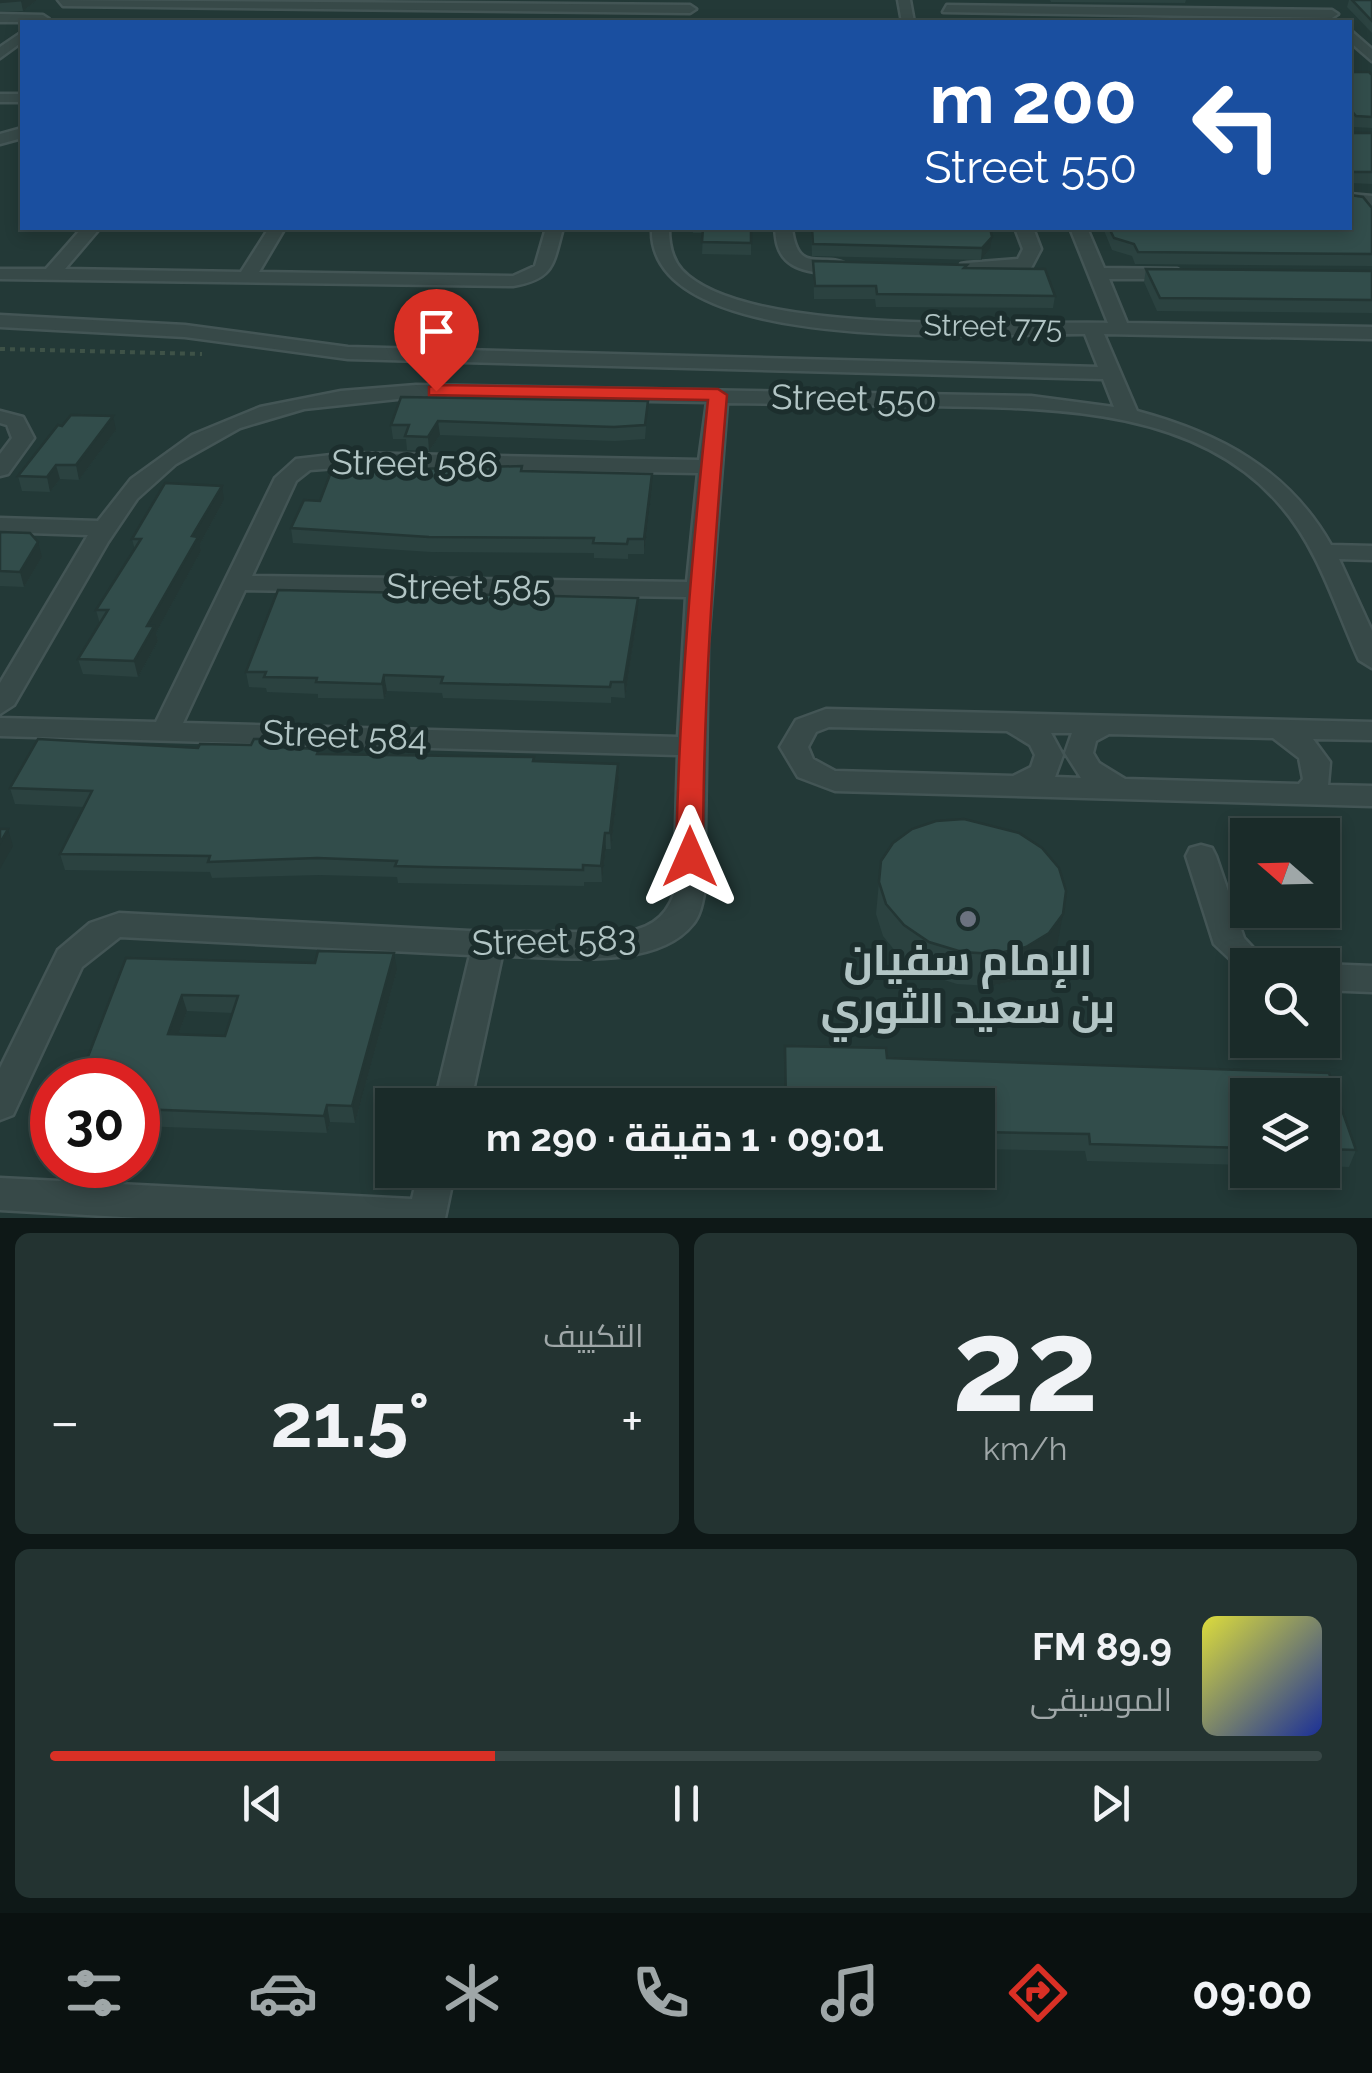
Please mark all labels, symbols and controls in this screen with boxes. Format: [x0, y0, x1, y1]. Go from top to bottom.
text: 200 m [930, 57, 1137, 139]
icon: left [1172, 60, 1302, 190]
text: Street 550 [924, 141, 1137, 194]
pin [394, 289, 479, 392]
icon: arrive [409, 304, 464, 359]
street label: Street 775 [923, 307, 1063, 345]
street label: Street 550 [771, 376, 937, 420]
street label: Street 586 [331, 441, 499, 485]
street label: Street 585 [386, 565, 552, 609]
street label: Street 584 [262, 712, 428, 758]
position arrow [638, 805, 742, 909]
north arrow [1230, 818, 1340, 928]
map controls [1230, 818, 1340, 1188]
marker: الإمام سفيان بن سعيد الثوري [957, 908, 979, 930]
street label: Street 583 [471, 917, 637, 963]
place label: الإمام سفيان بن سعيد الثوري [821, 936, 1115, 1042]
button: search [1230, 948, 1340, 1058]
speed limit sign: 30 [30, 1058, 160, 1188]
button: layers [1230, 1078, 1340, 1188]
text: 09:01 · 1 دقيقة · 290 m [486, 1115, 884, 1160]
text: 22 [952, 1289, 1099, 1441]
text: التكييف [543, 1317, 644, 1354]
text: 21.5° [271, 1376, 430, 1465]
text: − [50, 1389, 80, 1454]
text: + [621, 1389, 643, 1454]
text: km/h [983, 1430, 1067, 1467]
text: 89.9 FM [1032, 1624, 1172, 1669]
text: الموسيقى [1030, 1681, 1172, 1718]
icon: previous [235, 1776, 290, 1831]
icon: pause [659, 1776, 714, 1831]
icon: next [1083, 1776, 1138, 1831]
icon: filters [59, 1958, 129, 2028]
icon: car [248, 1958, 318, 2028]
icon: climate [437, 1958, 507, 2028]
icon: phone [626, 1958, 696, 2028]
icon: music [815, 1958, 885, 2028]
icon: directions [1003, 1958, 1073, 2028]
text: 09:00 [1192, 1967, 1313, 2020]

